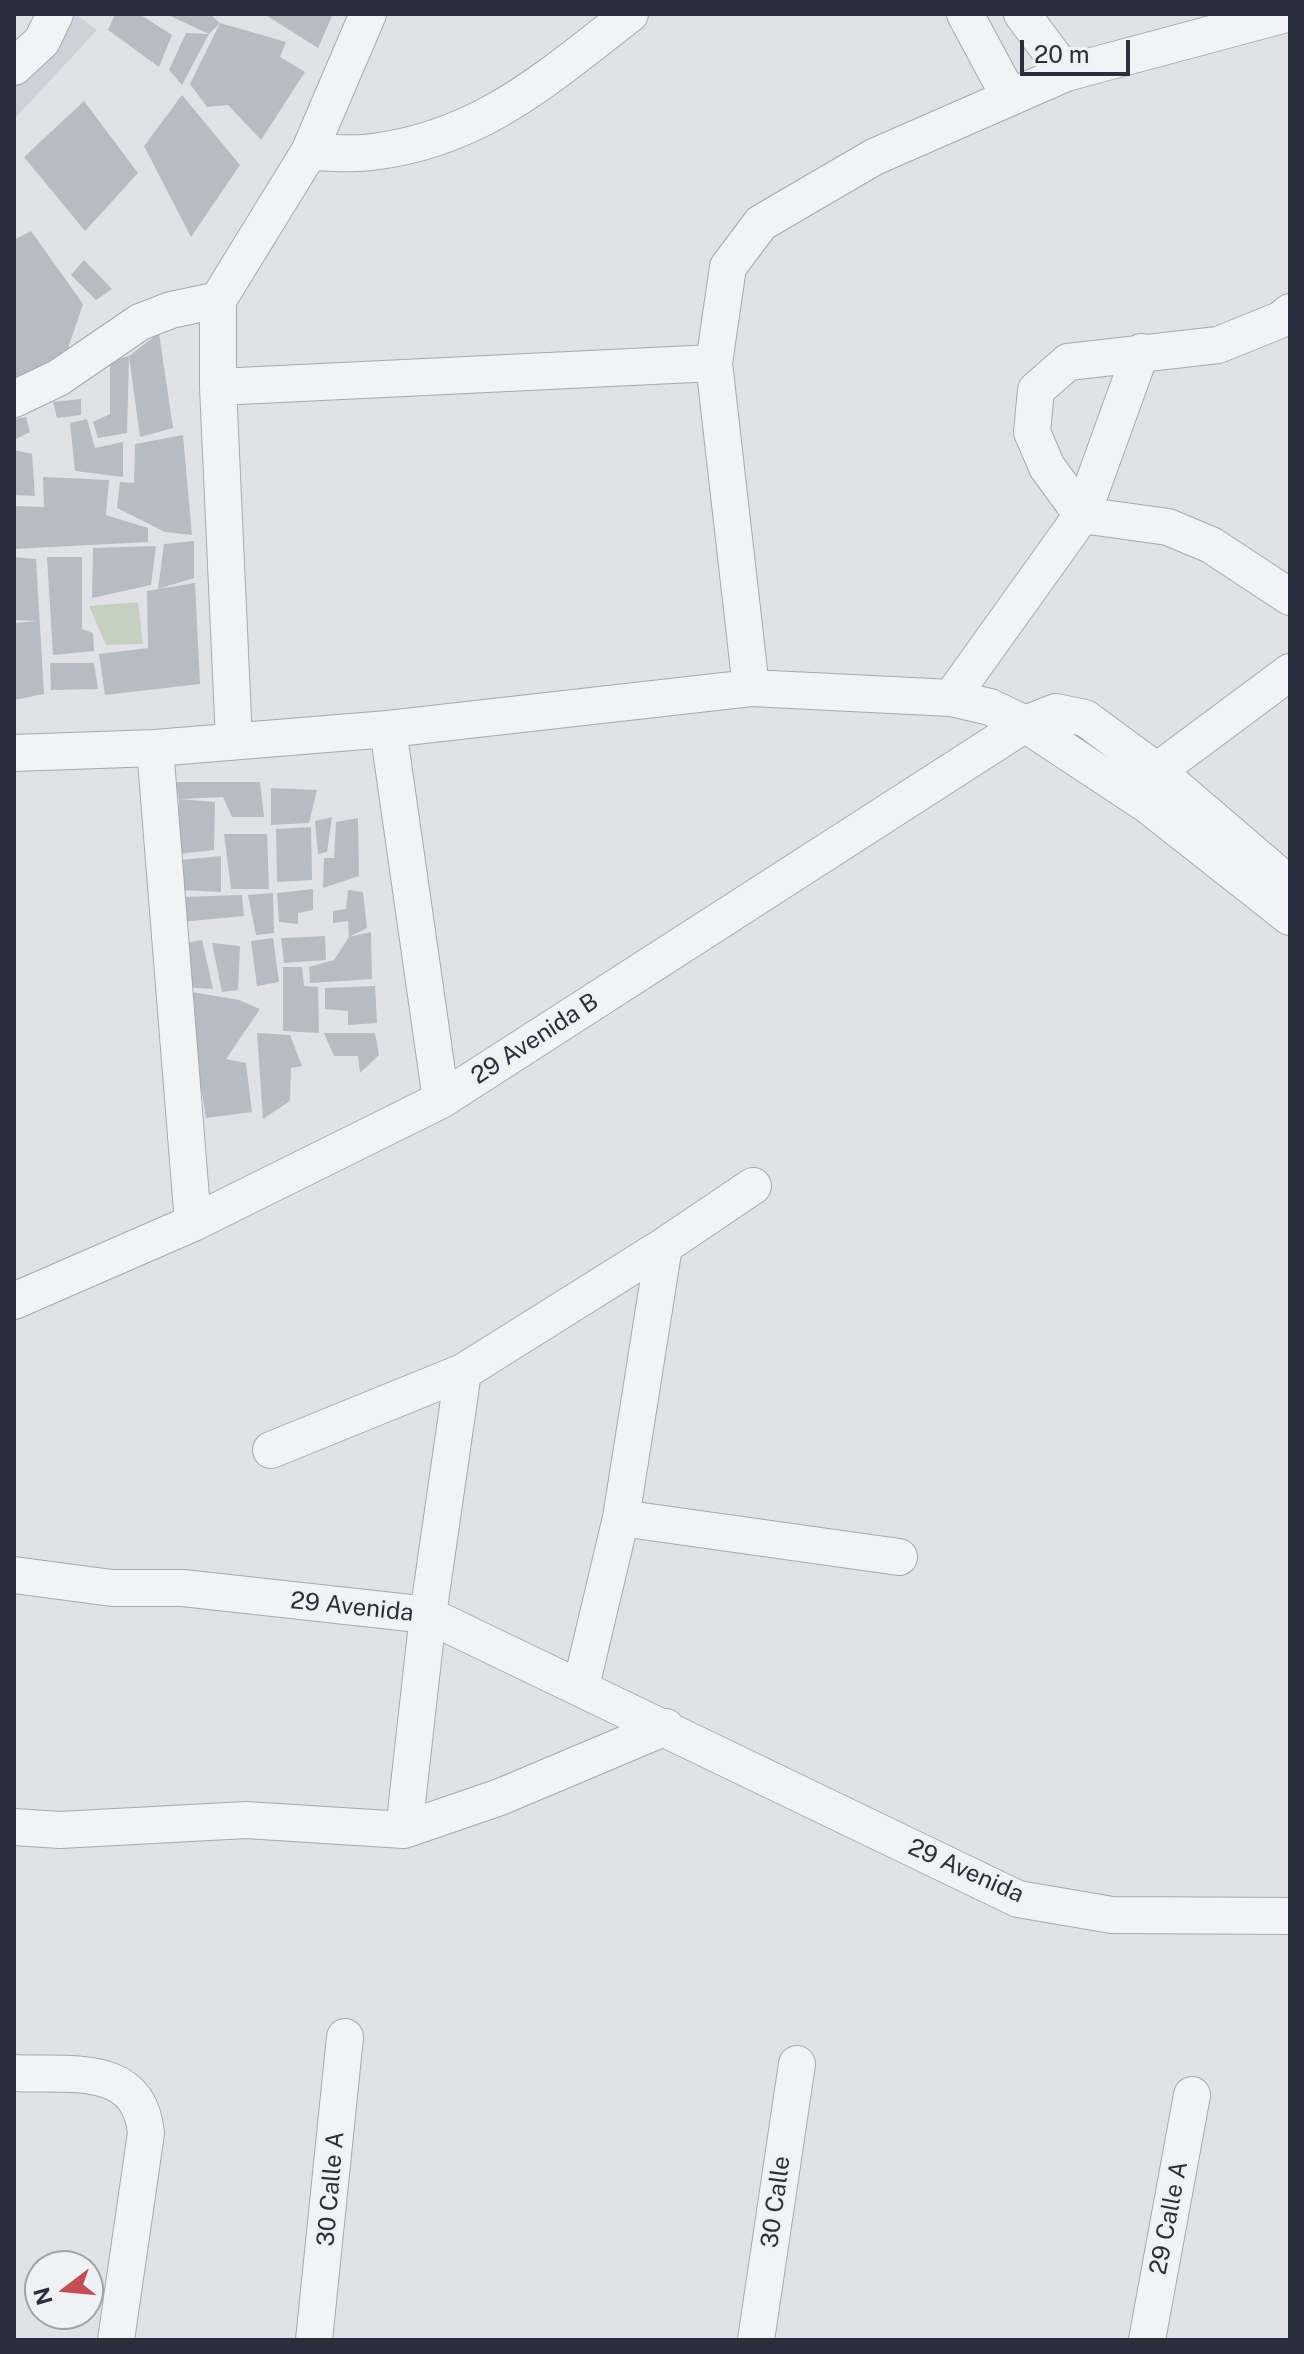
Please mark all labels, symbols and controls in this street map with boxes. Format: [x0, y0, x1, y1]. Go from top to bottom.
scale bar [1024, 24, 1134, 74]
text: 20 m [1034, 40, 1090, 68]
street label: 29 Avenida B [466, 987, 604, 1091]
street label: 29 Avenida [289, 1586, 415, 1628]
street label: 29 Avenida [904, 1833, 1028, 1909]
street label: 30 Calle A [312, 2130, 350, 2248]
street label: 30 Calle [755, 2154, 797, 2250]
street label: 29 Calle A [1144, 2159, 1194, 2277]
north arrow [24, 2250, 104, 2330]
text: N [28, 2284, 58, 2308]

